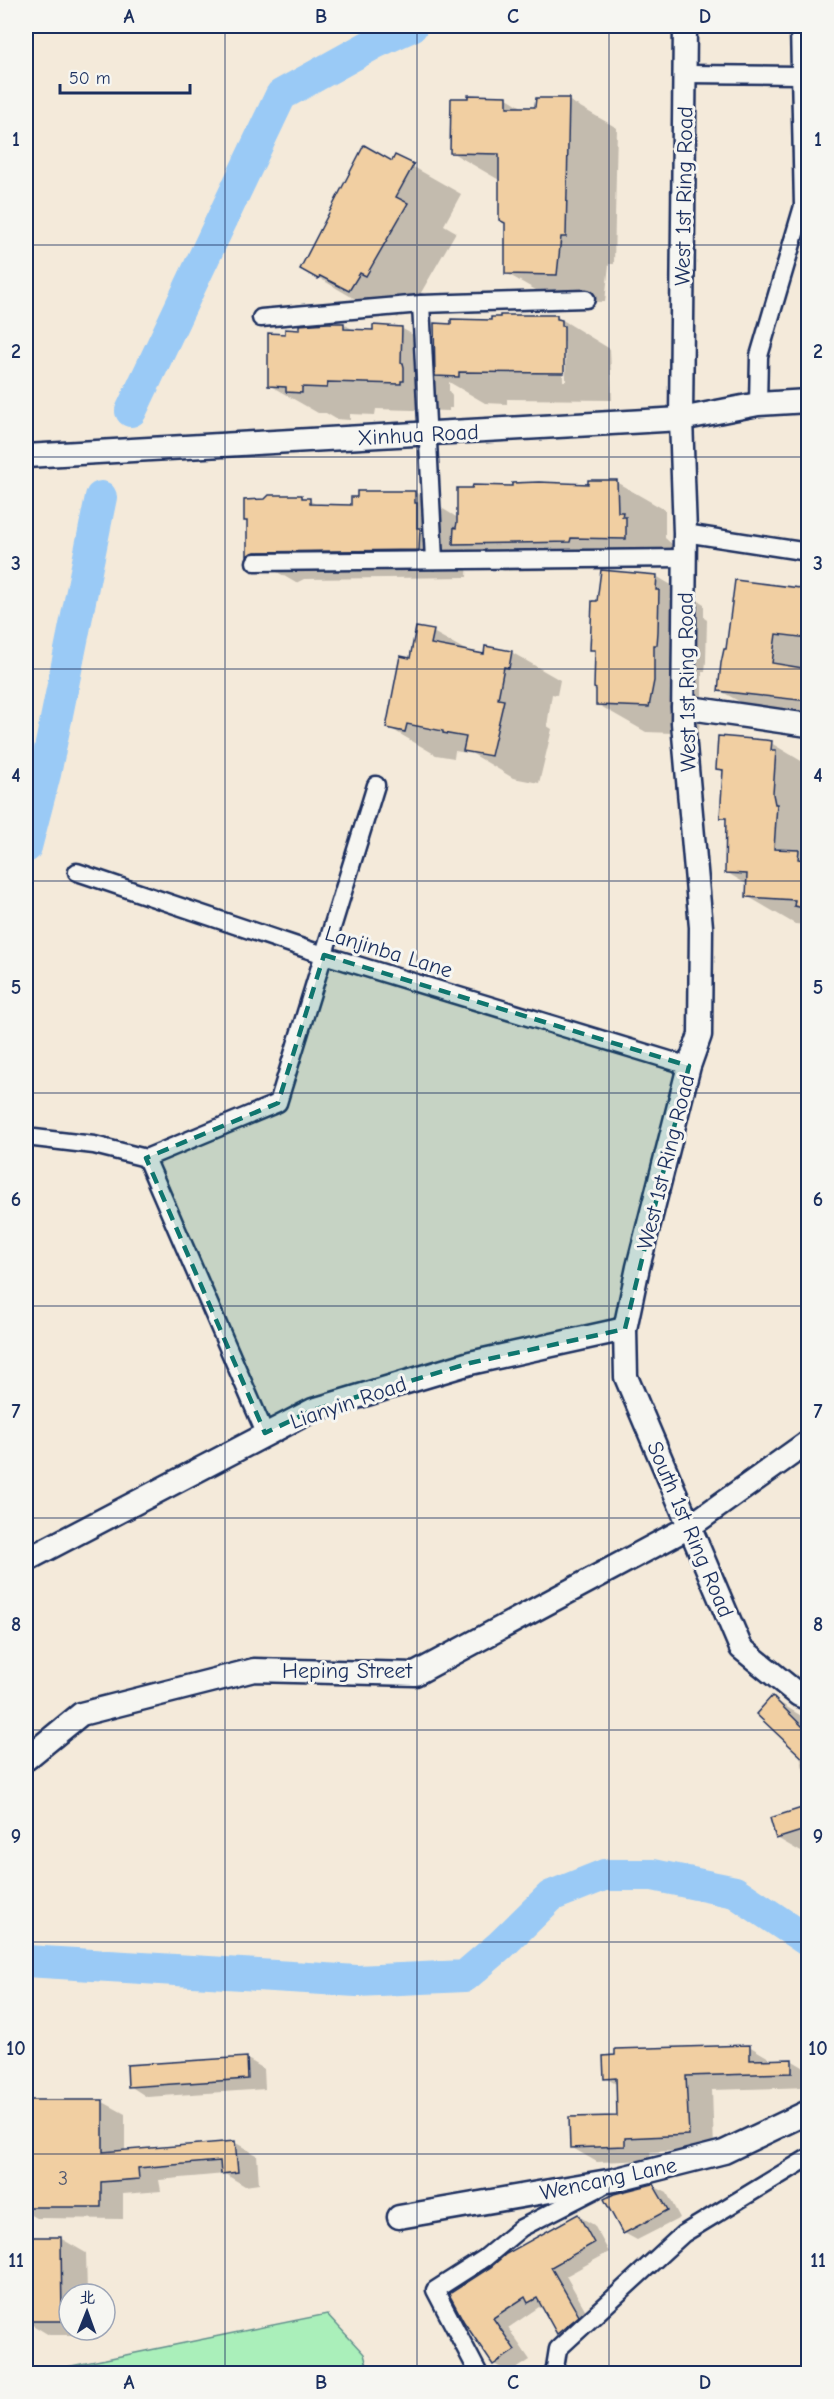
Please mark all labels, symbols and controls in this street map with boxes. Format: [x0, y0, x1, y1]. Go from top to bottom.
text: A [123, 5, 135, 28]
text: B [315, 5, 327, 28]
text: C [507, 5, 519, 28]
text: D [699, 5, 711, 28]
scale bar [60, 57, 190, 95]
text: 50 m [69, 68, 111, 89]
street label: West 1st Ring Road [669, 106, 699, 286]
text: 1 [12, 128, 20, 151]
text: 1 [814, 128, 822, 151]
text: 2 [11, 340, 21, 363]
text: 2 [813, 340, 823, 363]
street label: Xinhua Road [357, 419, 479, 451]
text: 3 [11, 552, 21, 575]
text: 3 [813, 552, 823, 575]
street label: West 1st Ring Road [672, 592, 702, 772]
text: 4 [11, 764, 21, 787]
text: 4 [813, 764, 823, 787]
street label: Lanjinba Lane [322, 920, 456, 984]
text: 5 [11, 976, 21, 999]
text: 5 [813, 976, 823, 999]
street label: West 1st Ring Road [632, 1072, 700, 1253]
text: 6 [11, 1188, 21, 1211]
text: 6 [813, 1188, 823, 1211]
street label: Lianyin Road [287, 1371, 410, 1435]
text: 7 [12, 1400, 21, 1423]
text: 7 [814, 1400, 823, 1423]
street label: South 1st Ring Road [641, 1437, 739, 1621]
text: 8 [11, 1613, 21, 1636]
text: 8 [813, 1613, 823, 1636]
street label: Heping Street [282, 1658, 413, 1684]
text: 9 [11, 1825, 21, 1848]
text: 9 [813, 1825, 823, 1848]
text: 10 [6, 2037, 26, 2060]
text: 10 [808, 2037, 828, 2060]
street label: Wencang Lane [537, 2152, 679, 2206]
house number: 3 [58, 2167, 68, 2190]
text: 11 [8, 2249, 24, 2272]
text: 11 [810, 2249, 826, 2272]
north arrow [57, 2282, 117, 2342]
text: 北 [79, 2289, 95, 2307]
text: A [123, 2371, 135, 2394]
text: B [315, 2371, 327, 2394]
text: C [507, 2371, 519, 2394]
text: D [699, 2371, 711, 2394]

